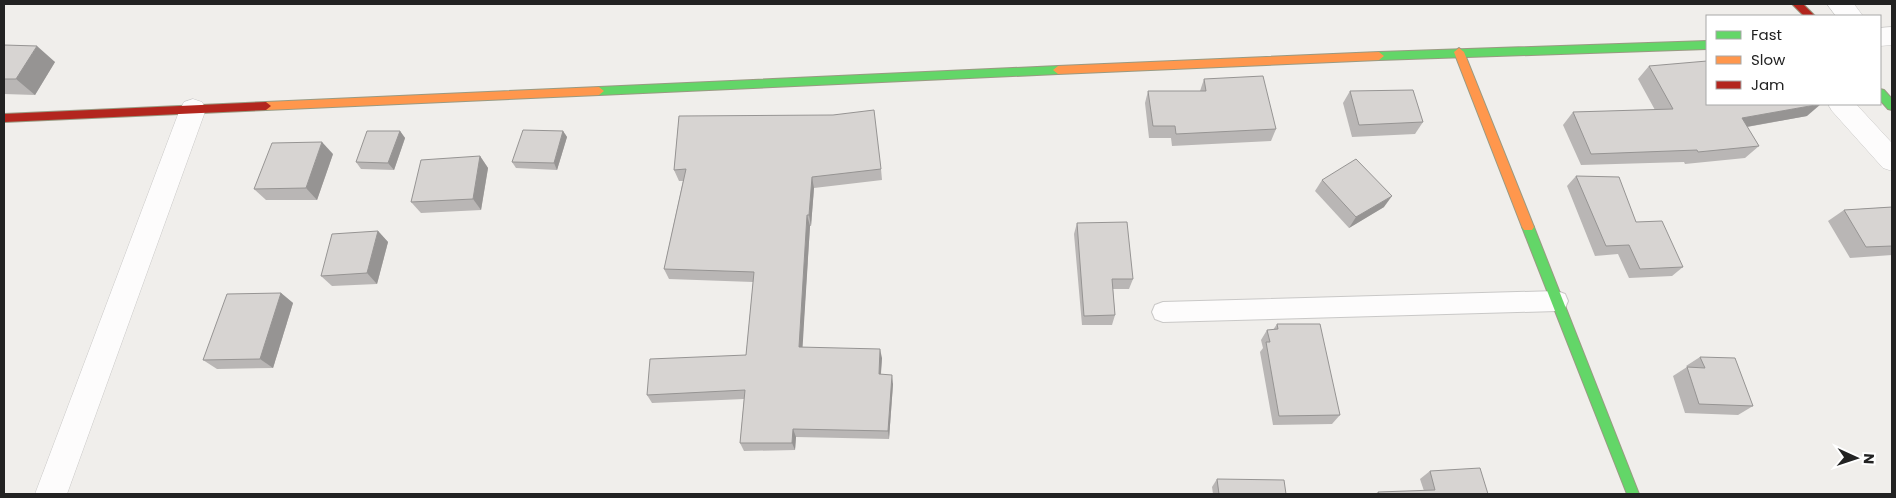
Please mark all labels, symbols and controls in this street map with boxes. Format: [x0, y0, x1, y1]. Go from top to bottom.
legend [1706, 15, 1881, 105]
text: Fast [1751, 24, 1782, 45]
text: Slow [1751, 49, 1786, 70]
text: Jam [1751, 74, 1785, 95]
north arrow [1831, 433, 1881, 483]
text: N [1859, 453, 1879, 464]

